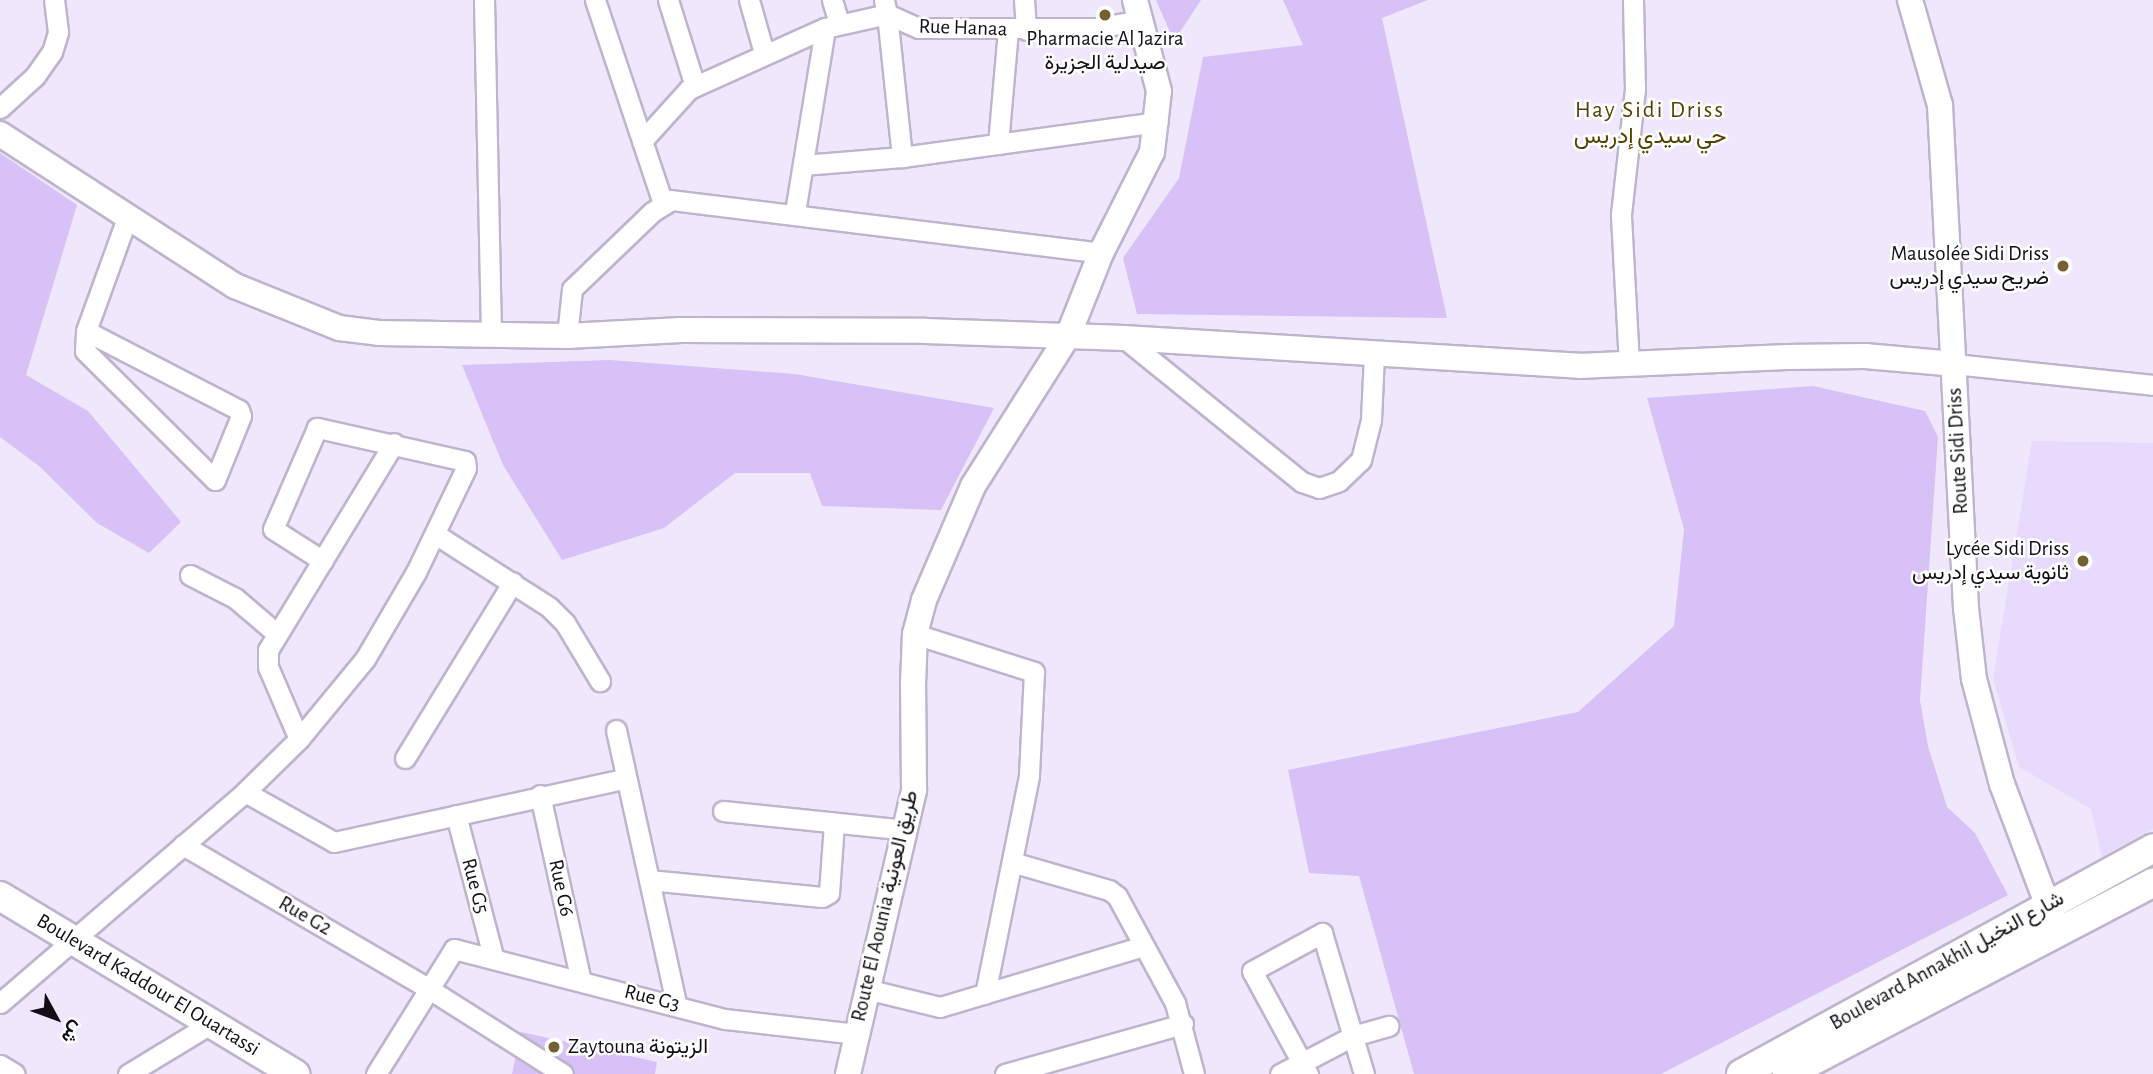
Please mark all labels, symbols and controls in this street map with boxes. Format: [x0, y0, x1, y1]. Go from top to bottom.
marker: Pharmacie Al Jazira صيدلية الجزيرة [1097, 7, 1113, 23]
street label: Rue Hanaa [918, 14, 1008, 42]
place label: Pharmacie Al Jazira صيدلية الجزيرة [1026, 26, 1184, 76]
district label: Hay Sidi Driss حي سيدي إدريس [1574, 97, 1726, 151]
place label: Mausolée Sidi Driss ضريح سيدي إدريس [1889, 241, 2049, 291]
marker: Mausolée Sidi Driss ضريح سيدي إدريس [2055, 258, 2071, 274]
street label: Route Sidi Driss [1942, 387, 1974, 515]
place label: Lycée Sidi Driss ثانوية سيدي إدريس [1912, 536, 2069, 586]
marker: Lycée Sidi Driss ثانوية سيدي إدريس [2075, 553, 2091, 569]
street label: Route El Aounia طريق العونية [846, 788, 924, 1024]
street label: Rue G5 [456, 855, 494, 917]
street label: Rue G6 [543, 857, 579, 919]
street label: Boulevard Annakhil شارع النخيل [1826, 886, 2068, 1036]
street label: Rue G2 [274, 891, 336, 941]
street label: Boulevard Kaddour El Ouartassi [32, 908, 264, 1062]
street label: Rue G3 [622, 979, 682, 1017]
north arrow [21, 983, 91, 1053]
text: ش [58, 1017, 87, 1047]
place label: Zaytouna الزيتونة [568, 1034, 708, 1060]
marker: Zaytouna الزيتونة [546, 1039, 562, 1055]

